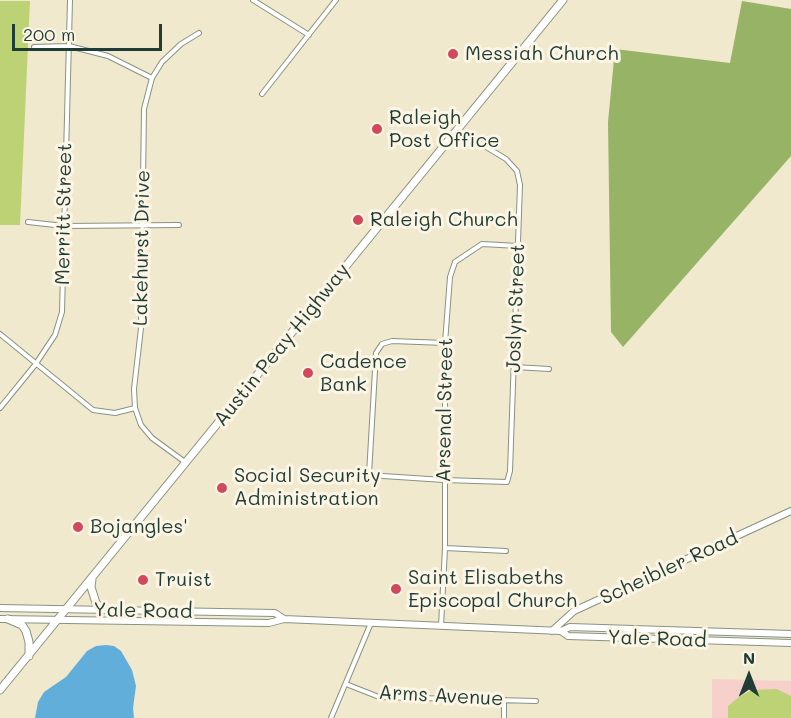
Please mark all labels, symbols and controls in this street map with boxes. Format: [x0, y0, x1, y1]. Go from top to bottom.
scale bar [15, 12, 165, 50]
text: 200 m [23, 22, 75, 46]
place label: Messiah Church [465, 42, 619, 66]
marker: Messiah Church [446, 47, 460, 61]
place label: Raleigh Post Office [389, 106, 500, 153]
marker: Raleigh Post Office [370, 122, 384, 136]
street label: Merritt Street [51, 143, 77, 285]
street label: Lakehurst Drive [129, 170, 155, 326]
place label: Raleigh Church [370, 208, 518, 232]
marker: Raleigh Church [351, 213, 365, 227]
street label: Joslyn Street [502, 243, 530, 373]
street label: Austin Peay Highway [209, 259, 355, 431]
street label: Arsenal Street [432, 338, 458, 482]
place label: Cadence Bank [320, 350, 407, 397]
marker: Cadence Bank [301, 366, 315, 380]
place label: Social Security Administration [234, 464, 381, 511]
marker: Social Security Administration [215, 481, 229, 495]
place label: Bojangles' [90, 515, 188, 539]
marker: Bojangles' [71, 520, 85, 534]
street label: Scheibler Road [596, 526, 742, 610]
place label: Saint Elisabeths Episcopal Church [408, 566, 577, 613]
place label: Truist [155, 568, 212, 592]
marker: Truist [136, 573, 150, 587]
marker: Saint Elisabeths Episcopal Church [389, 582, 403, 596]
street label: Yale Road [93, 598, 193, 624]
street label: Yale Road [607, 625, 707, 653]
north arrow [719, 646, 779, 706]
text: N [743, 647, 755, 668]
street label: Arms Avenue [378, 681, 504, 711]

